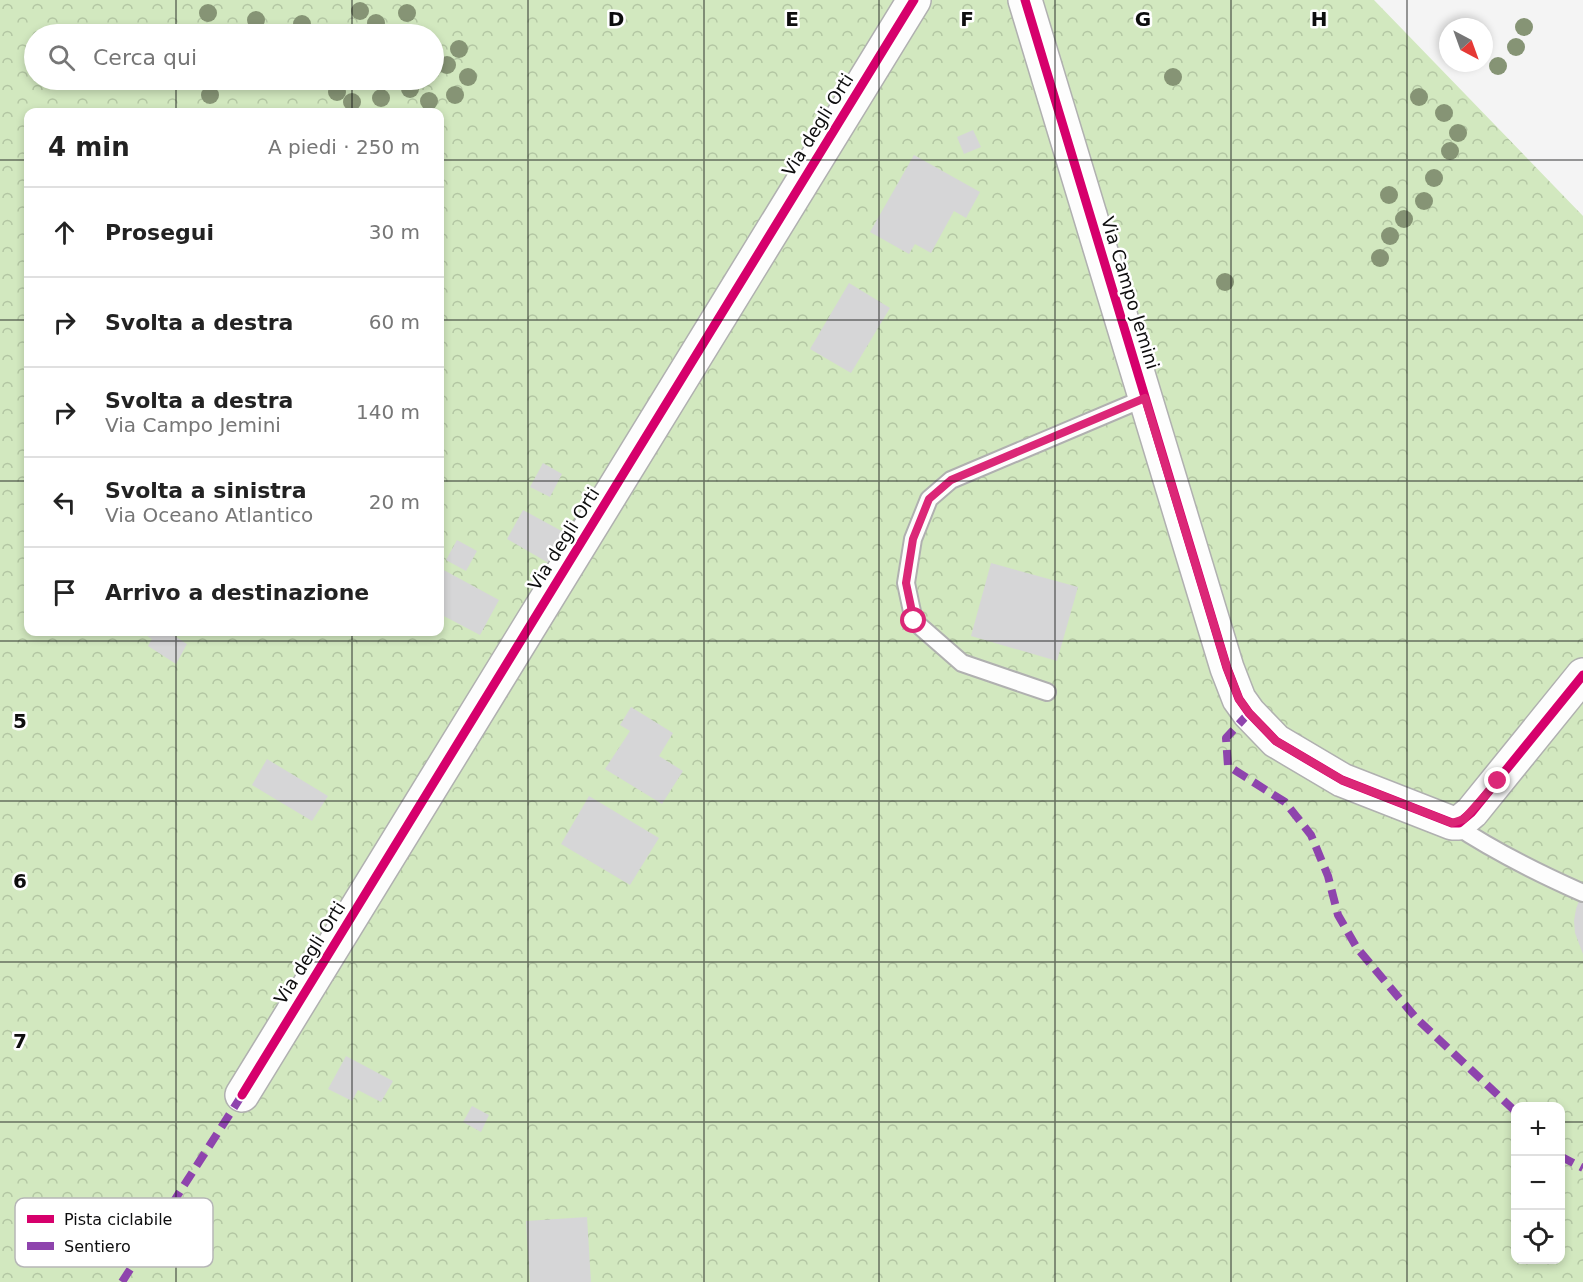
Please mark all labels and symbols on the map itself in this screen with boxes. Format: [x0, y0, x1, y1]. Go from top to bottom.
text: D [608, 7, 624, 31]
text: E [785, 7, 799, 31]
text: F [960, 7, 974, 31]
text: G [1135, 7, 1151, 31]
text: H [1311, 7, 1327, 31]
north arrow [1439, 18, 1493, 72]
street label: Via degli Orti [778, 70, 857, 180]
street label: Via Campo Jemini [1097, 214, 1164, 372]
street label: Via degli Orti [524, 484, 603, 594]
route start [900, 607, 926, 633]
text: 5 [13, 709, 27, 733]
route end [1484, 767, 1510, 793]
text: 6 [13, 869, 27, 893]
street label: Via degli Orti [270, 898, 349, 1008]
text: 7 [13, 1029, 27, 1053]
legend [15, 1198, 213, 1267]
text: Pista ciclabile [64, 1210, 172, 1229]
text: Sentiero [64, 1237, 131, 1256]

